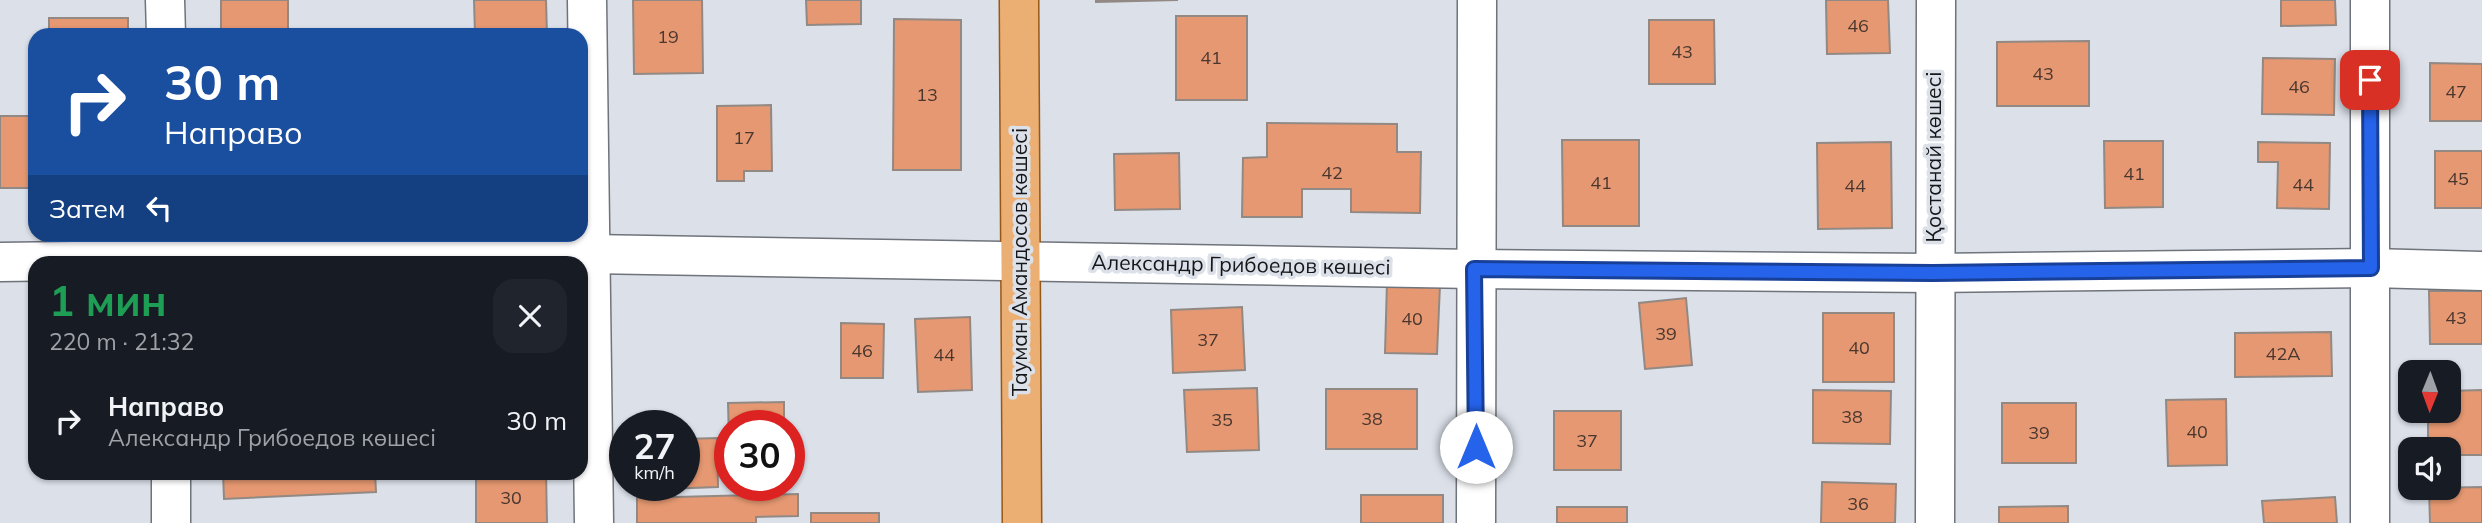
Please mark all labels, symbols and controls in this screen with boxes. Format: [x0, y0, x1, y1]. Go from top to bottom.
house number: 46 [1847, 14, 1869, 37]
house number: 19 [657, 25, 679, 48]
house number: 43 [1671, 40, 1693, 63]
house number: 41 [1200, 46, 1222, 69]
pin [2340, 50, 2400, 110]
text: 30 m [164, 51, 280, 112]
icon: right [49, 56, 140, 147]
icon: arrive [2351, 61, 2389, 99]
house number: 43 [2032, 62, 2054, 85]
street label: Қостанай көшесі [1920, 72, 1946, 242]
house number: 46 [2288, 75, 2310, 98]
house number: 47 [2445, 80, 2467, 103]
house number: 13 [916, 83, 938, 106]
text: Направо [164, 112, 303, 152]
house number: 17 [733, 126, 755, 149]
street label: Тауман Амандосов көшесі [1006, 128, 1032, 396]
house number: 42 [1321, 161, 1343, 184]
house number: 41 [2123, 162, 2145, 185]
house number: 45 [2447, 167, 2469, 190]
house number: 41 [1590, 171, 1612, 194]
house number: 44 [2292, 173, 2314, 196]
house number: 44 [1844, 174, 1866, 197]
icon: left [140, 189, 178, 227]
text: Затем [49, 192, 126, 225]
street label: Александр Грибоедов көшесі [1091, 248, 1391, 280]
text: 1 мин [49, 274, 167, 327]
button: close [493, 279, 567, 353]
house number: 43 [2445, 306, 2467, 329]
house number: 40 [1401, 307, 1423, 330]
house number: 39 [1655, 322, 1677, 345]
text: 220 m · 21:32 [49, 327, 194, 356]
house number: 37 [1197, 328, 1219, 351]
house number: 40 [1848, 336, 1870, 359]
house number: 46 [851, 339, 873, 362]
house number: 42А [2266, 342, 2300, 365]
house number: 44 [933, 343, 955, 366]
north arrow [2398, 360, 2460, 424]
map controls [2398, 360, 2461, 500]
text: Направо [108, 390, 224, 423]
icon: right [49, 402, 87, 440]
text: 30 m [506, 404, 567, 437]
house number: 38 [1841, 405, 1863, 428]
house number: 38 [1361, 407, 1383, 430]
house number: 35 [1211, 408, 1233, 431]
speed limit sign: 30 [714, 410, 805, 501]
position arrow [1439, 410, 1513, 484]
house number: 40 [2186, 420, 2208, 443]
house number: 39 [2028, 421, 2050, 444]
text: Александр Грибоедов көшесі [108, 423, 436, 452]
text: 27 [633, 424, 676, 468]
house number: 37 [1576, 429, 1598, 452]
button: sound [2398, 437, 2461, 500]
text: km/h [634, 461, 675, 484]
house number: 30 [500, 486, 522, 509]
house number: 36 [1847, 492, 1869, 515]

